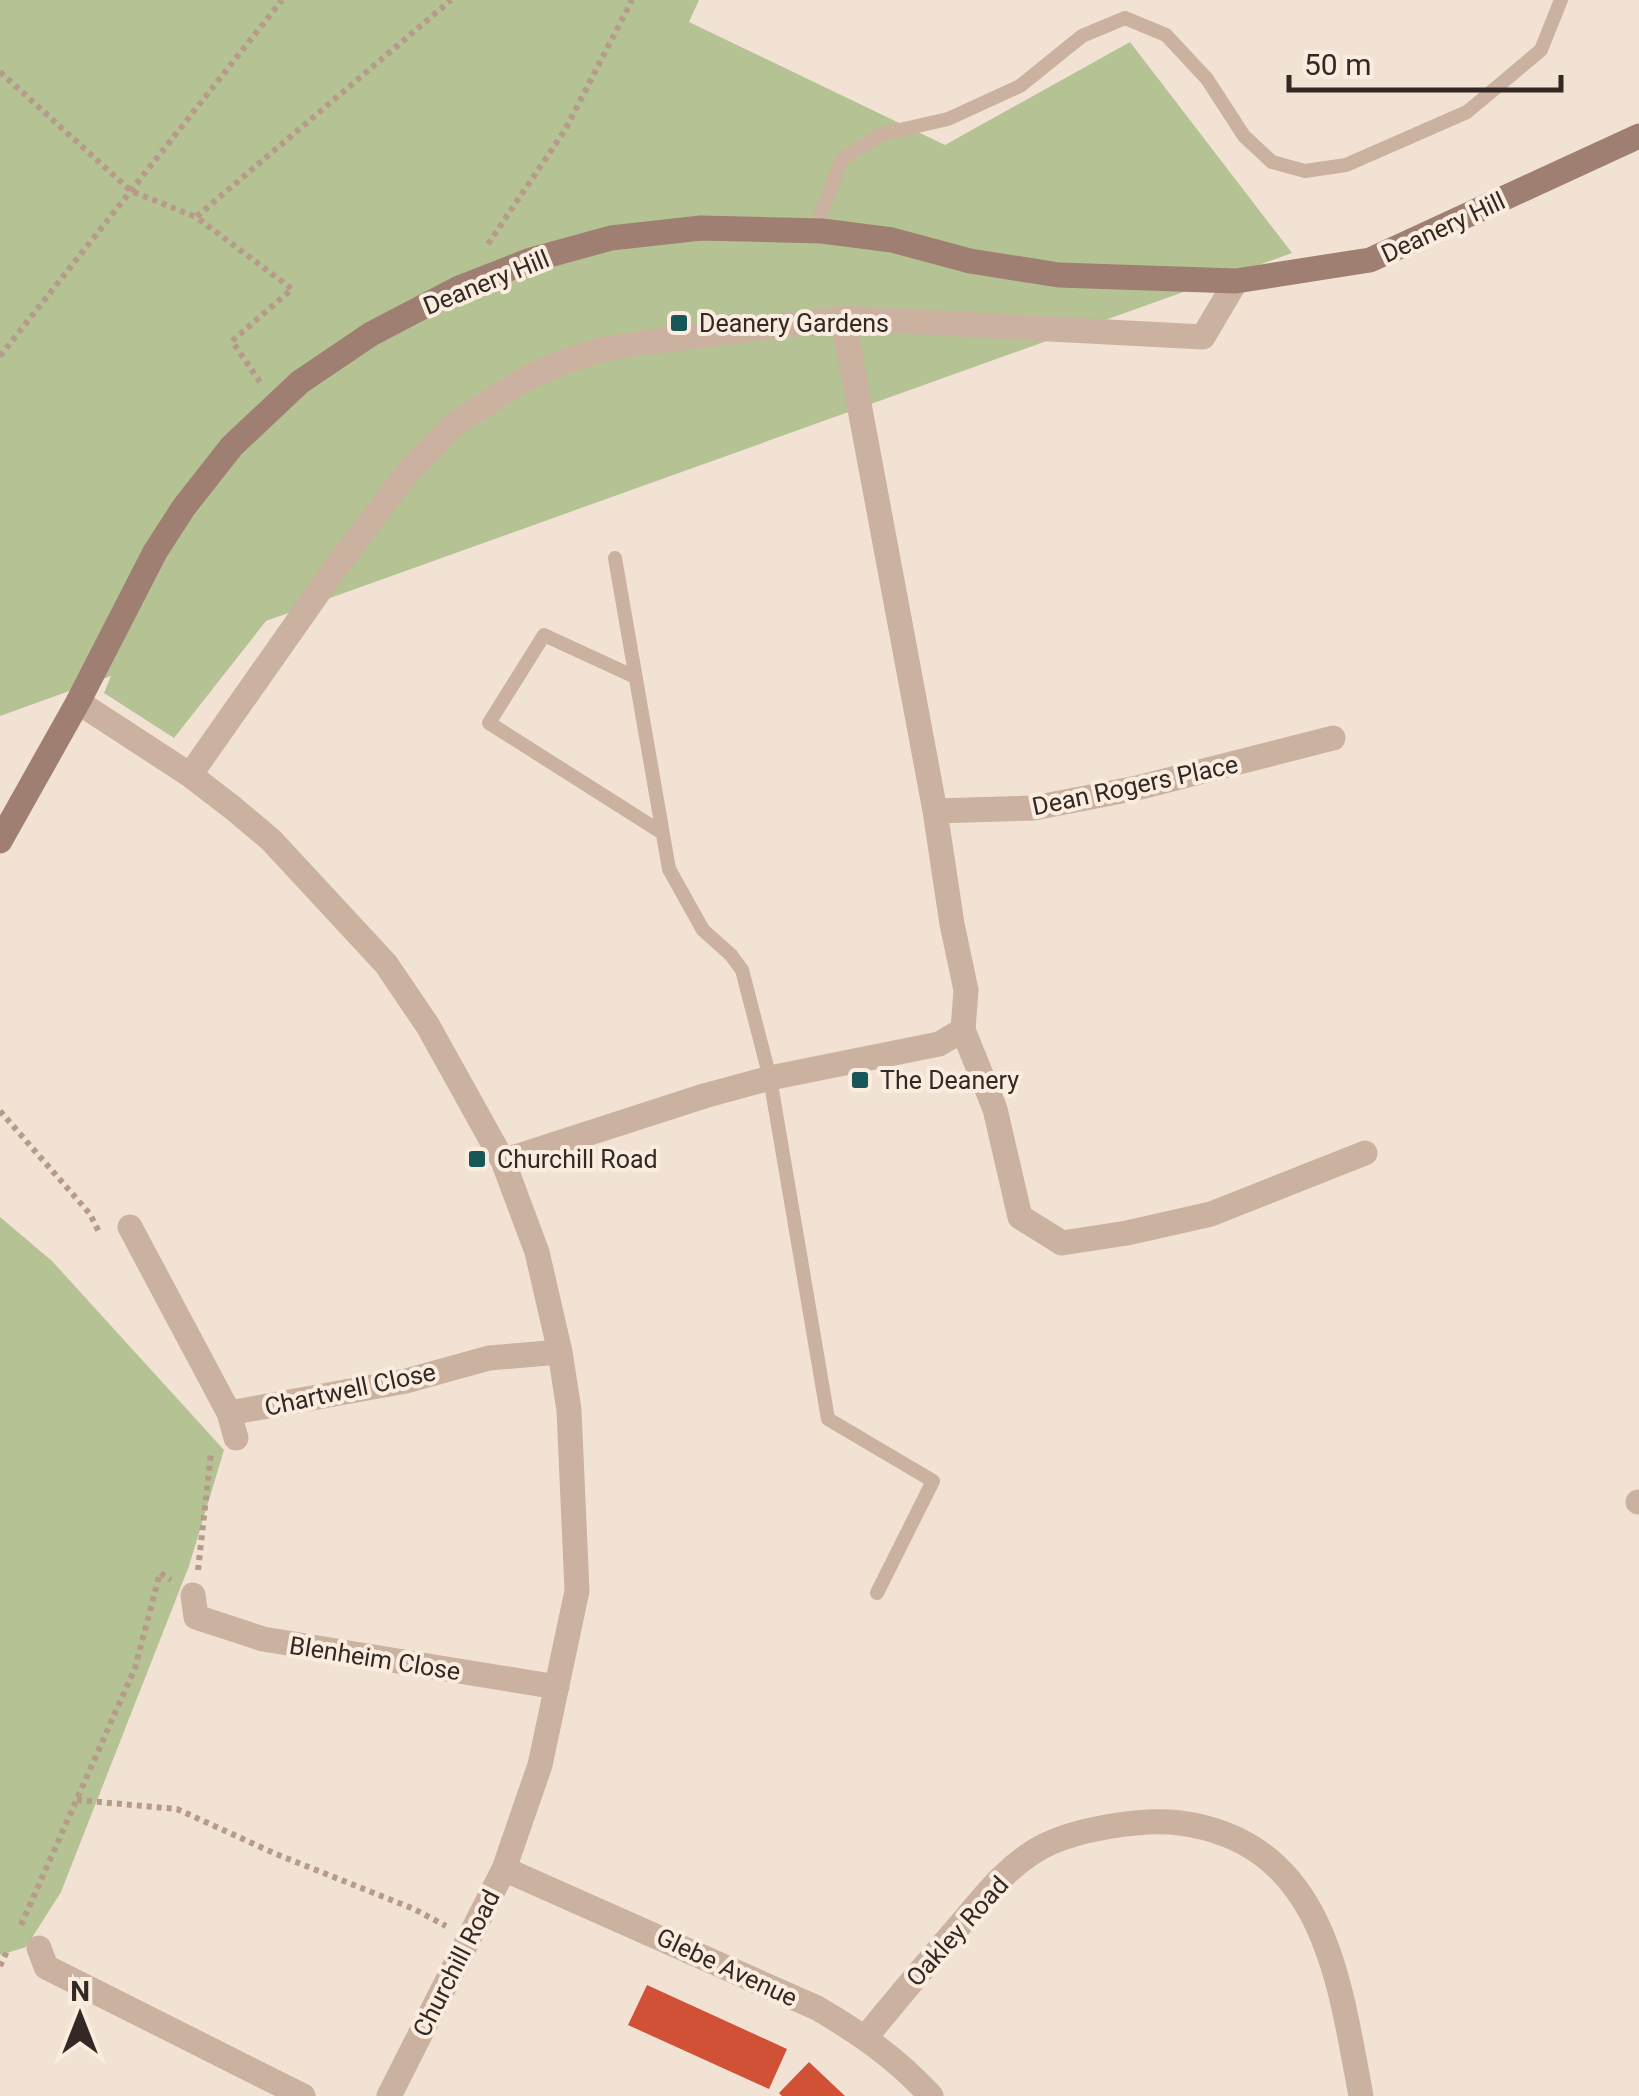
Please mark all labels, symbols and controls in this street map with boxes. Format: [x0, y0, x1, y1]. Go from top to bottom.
scale bar [1289, 30, 1562, 92]
text: 50 m [1304, 47, 1371, 82]
street label: Deanery Hill [1377, 186, 1510, 269]
street label: Deanery Hill [419, 244, 553, 321]
place label: Deanery Gardens [699, 309, 889, 338]
marker: Deanery Gardens [668, 312, 690, 334]
street label: Dean Rogers Place [1030, 750, 1241, 821]
place label: The Deanery [880, 1066, 1019, 1095]
marker: The Deanery [849, 1069, 871, 1091]
place label: Churchill Road [497, 1145, 658, 1174]
marker: Churchill Road [466, 1148, 488, 1170]
street label: Chartwell Close [262, 1357, 438, 1422]
street label: Blenheim Close [287, 1631, 462, 1686]
street label: Oakley Road [900, 1870, 1014, 1992]
street label: Churchill Road [407, 1885, 506, 2041]
street label: Glebe Avenue [652, 1922, 802, 2013]
north arrow [30, 1966, 130, 2066]
text: N [70, 1975, 90, 2008]

